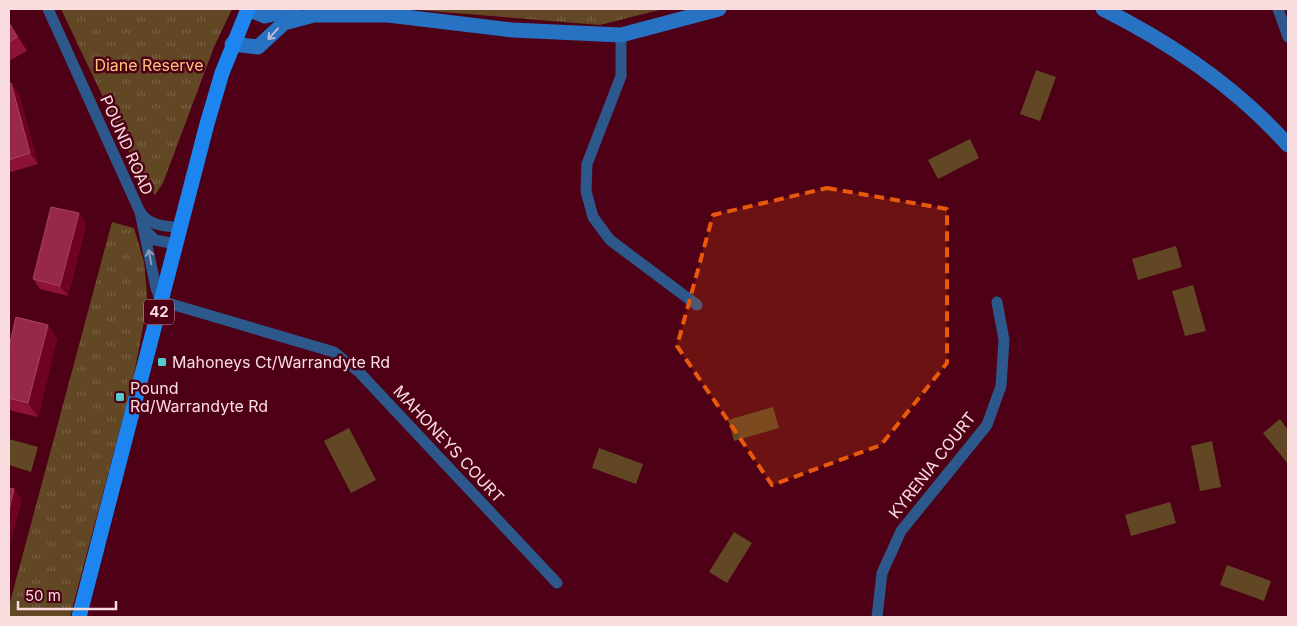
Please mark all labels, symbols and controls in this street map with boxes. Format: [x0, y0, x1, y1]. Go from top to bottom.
one-way arrow [267, 27, 279, 40]
park label: Diane Reserve [94, 55, 204, 75]
street label: POUND ROAD [96, 92, 158, 198]
one-way arrow [145, 249, 155, 265]
road number: 42 [144, 300, 174, 324]
place label: Mahoneys Ct/Warrandyte Rd [172, 352, 390, 372]
marker: Mahoneys Ct/Warrandyte Rd [156, 356, 168, 368]
place label: Pound Rd/Warrandyte Rd [130, 378, 268, 416]
street label: MAHONEYS COURT [389, 381, 509, 507]
marker: Pound Rd/Warrandyte Rd [114, 391, 126, 403]
street label: KYRENIA COURT [884, 408, 980, 522]
scale bar [18, 578, 115, 610]
text: 50 m [25, 586, 61, 605]

